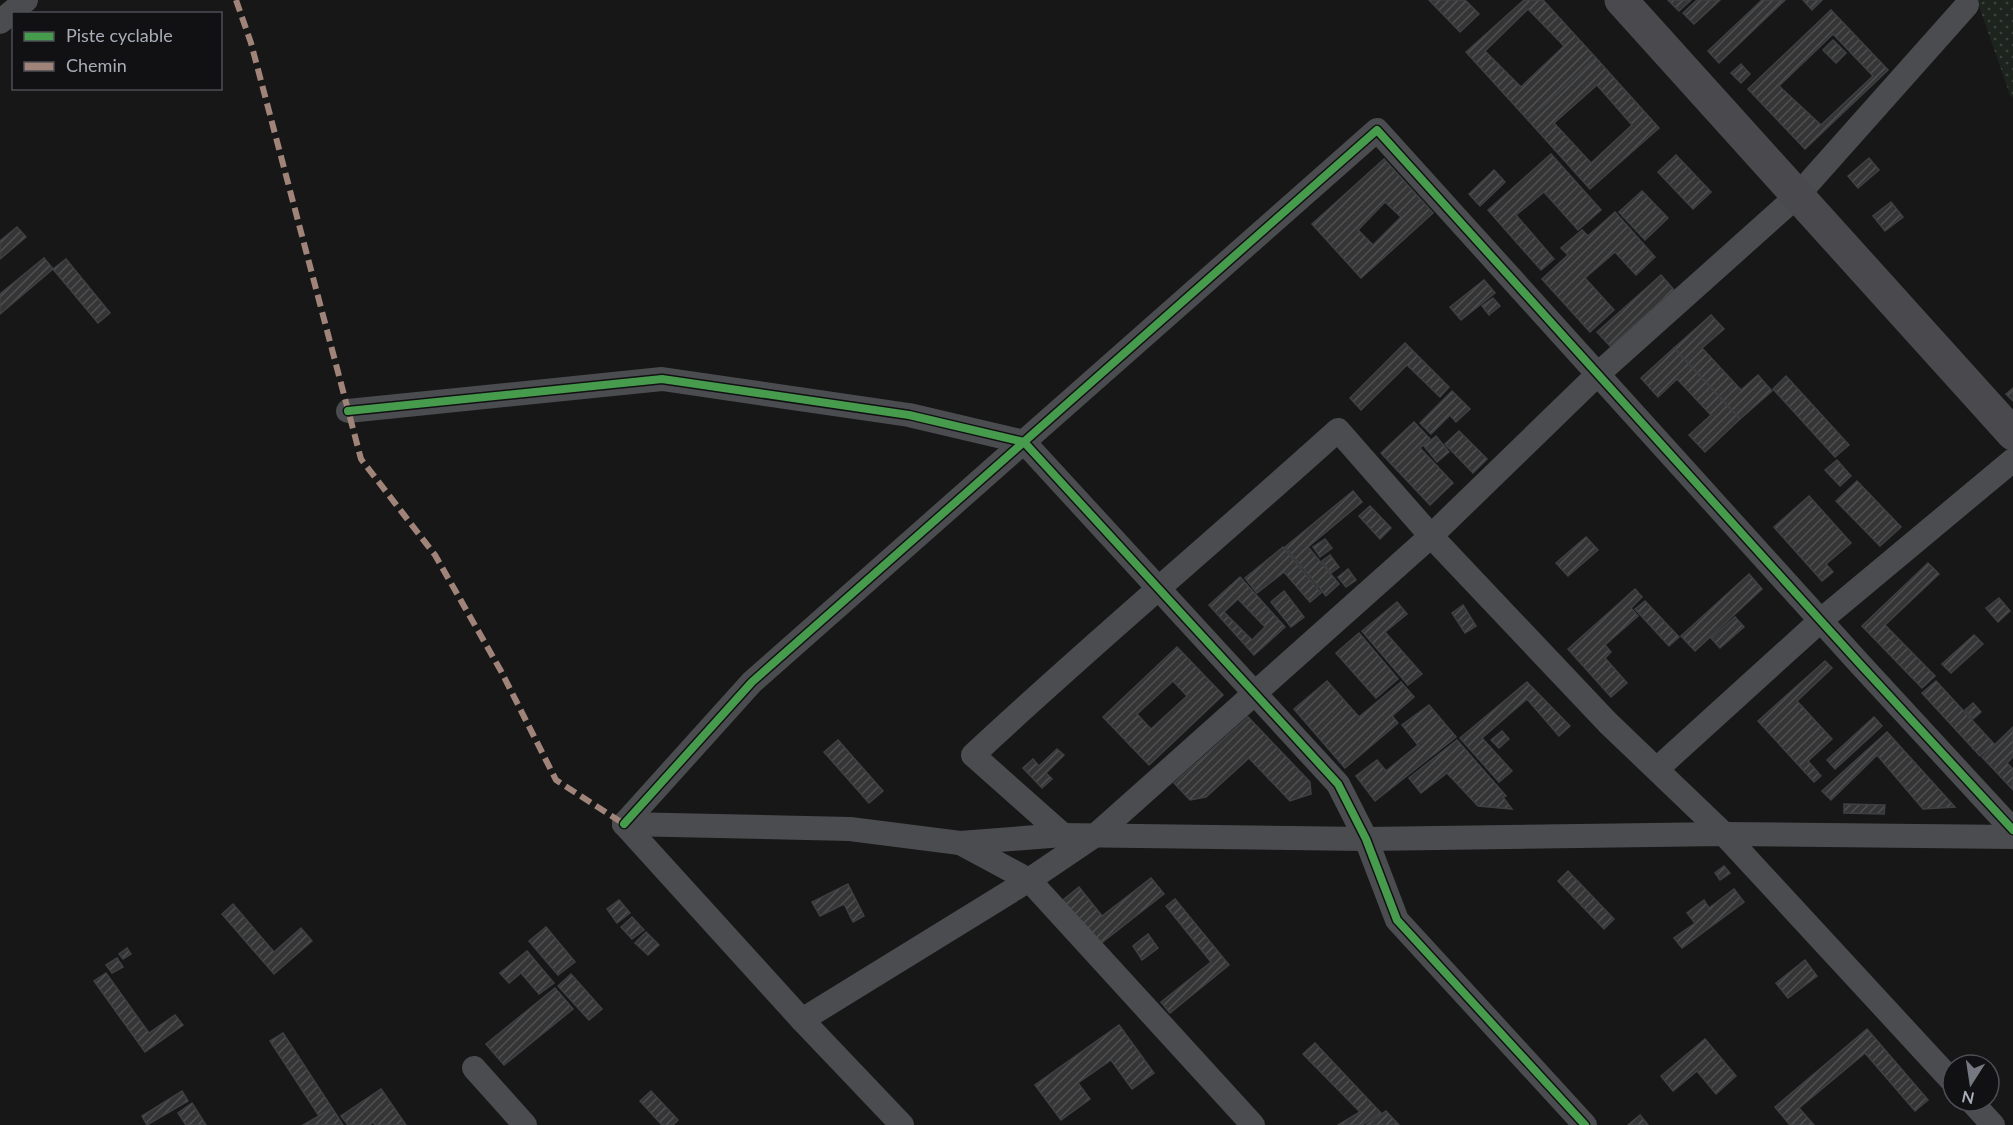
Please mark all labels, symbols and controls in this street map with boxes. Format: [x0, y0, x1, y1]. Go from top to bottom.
legend [12, 12, 222, 90]
text: Piste cyclable [66, 24, 173, 46]
text: Chemin [66, 54, 127, 76]
north arrow [1941, 1053, 2001, 1113]
text: N [1960, 1088, 1976, 1109]

